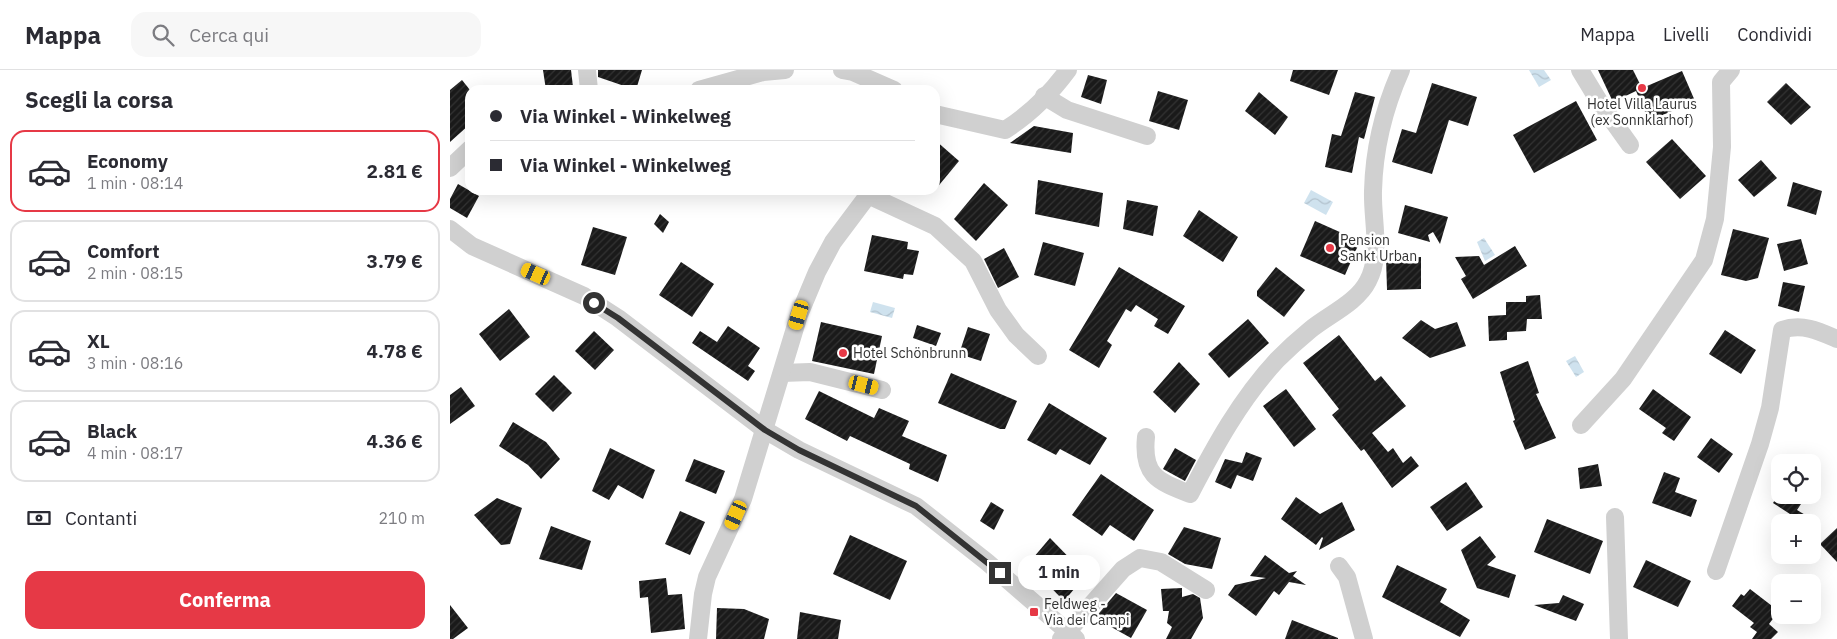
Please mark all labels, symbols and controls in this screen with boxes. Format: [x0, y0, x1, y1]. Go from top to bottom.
search box [131, 12, 481, 57]
text: Mappa [25, 19, 101, 51]
icon: search [149, 21, 177, 49]
text: Cerca qui [189, 23, 269, 47]
text: Mappa [1580, 23, 1635, 46]
text: Livelli [1663, 23, 1709, 46]
text: Condividi [1737, 23, 1812, 46]
marker: Hotel Villa Laurus (ex Sonnklarhof) [1636, 82, 1648, 94]
text: Scegli la corsa [25, 85, 173, 114]
place label: Hotel Villa Laurus (ex Sonnklarhof) [1587, 95, 1697, 129]
text: Via Winkel - Winkelweg [520, 104, 731, 128]
icon: car [27, 149, 72, 194]
text: Economy [87, 149, 168, 173]
text: Via Winkel - Winkelweg [520, 153, 731, 177]
text: 2.81 € [367, 159, 423, 183]
text: 1 min · 08:14 [87, 173, 183, 193]
place label: Pension Sankt Urban [1340, 231, 1417, 265]
icon: car [27, 239, 72, 284]
text: Comfort [87, 239, 160, 263]
marker: Pension Sankt Urban [1324, 242, 1336, 254]
text: 3.79 € [367, 249, 423, 273]
car [519, 261, 552, 287]
text: 2 min · 08:15 [87, 263, 183, 283]
route start [583, 292, 605, 314]
car [787, 298, 810, 332]
icon: car [27, 329, 72, 374]
text: XL [87, 329, 110, 353]
text: 4.78 € [367, 339, 423, 363]
place label: Hotel Schönbrunn [853, 344, 966, 362]
marker: Hotel Schönbrunn [837, 347, 849, 359]
text: 3 min · 08:16 [87, 353, 183, 373]
car [847, 374, 880, 396]
icon: car [27, 419, 72, 464]
text: Black [87, 419, 137, 443]
text: 4.36 € [367, 429, 423, 453]
text: 4 min · 08:17 [87, 443, 183, 463]
map controls [1771, 454, 1821, 624]
button: locate [1771, 454, 1821, 504]
car [723, 498, 748, 532]
icon: cash [25, 504, 53, 532]
text: Contanti [65, 506, 137, 530]
text: 210 m [378, 508, 425, 528]
button: + [1771, 514, 1821, 564]
callout: 1 min [1018, 556, 1100, 590]
route end [989, 562, 1011, 584]
text: 1 min [1038, 562, 1080, 582]
button: Conferma [25, 571, 425, 629]
button: − [1771, 574, 1821, 624]
place label: Feldweg - Via dei Campi [1044, 595, 1129, 629]
marker: Feldweg - Via dei Campi [1028, 606, 1040, 618]

